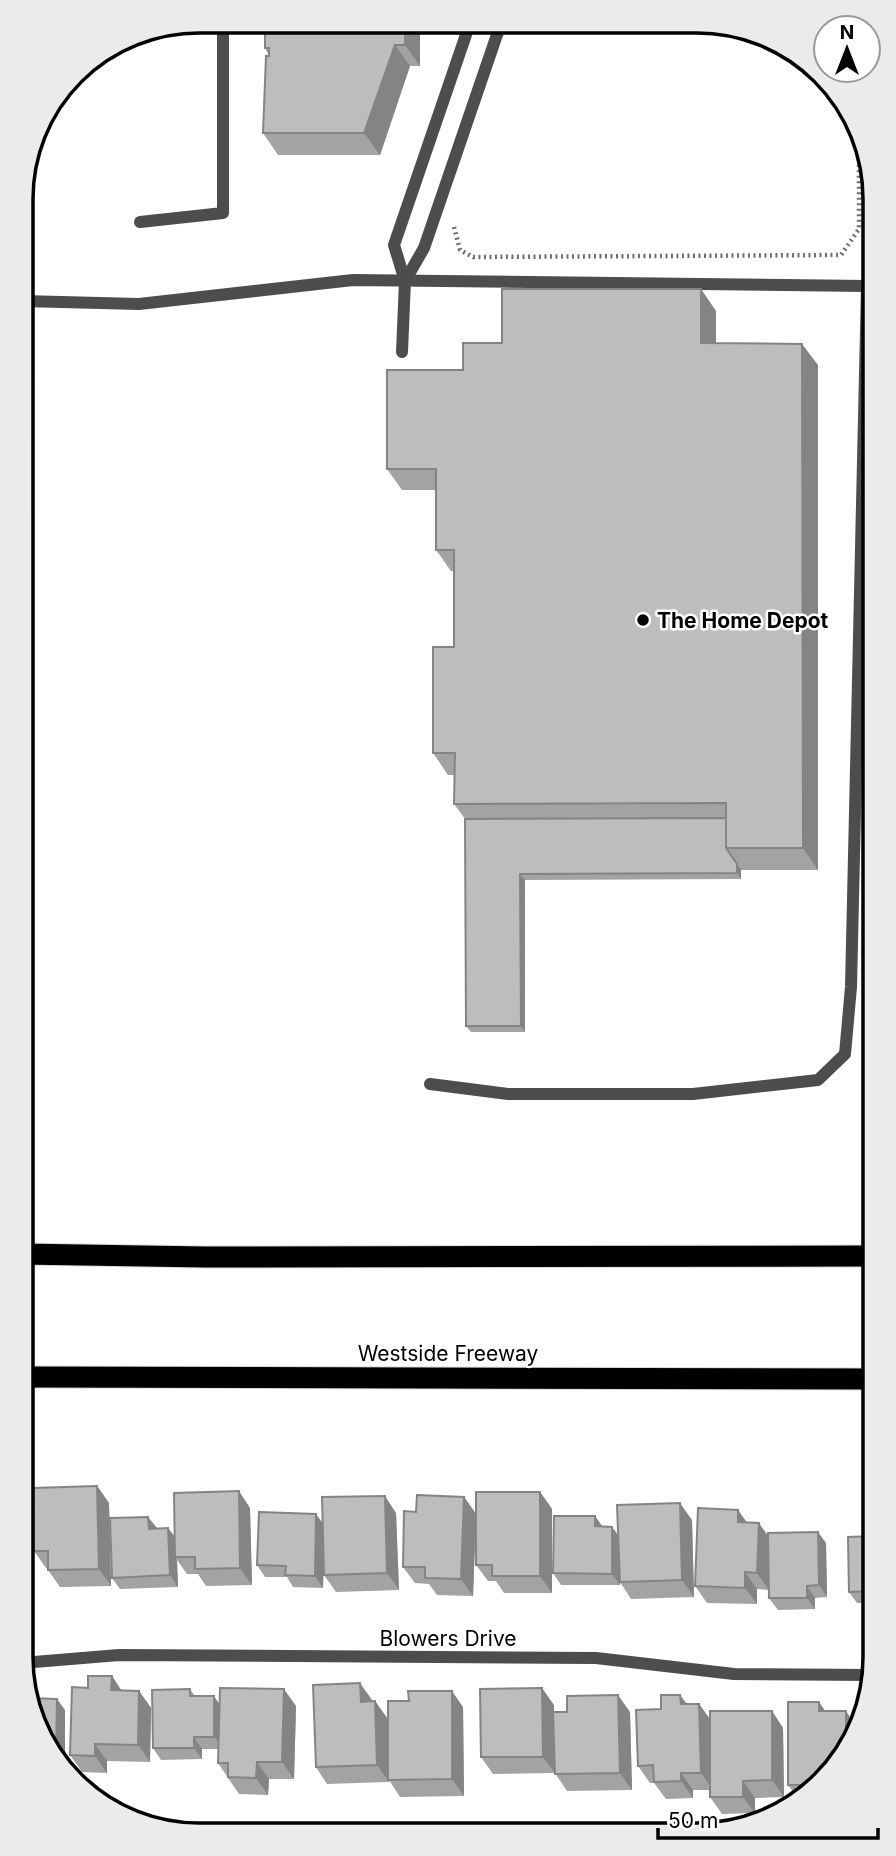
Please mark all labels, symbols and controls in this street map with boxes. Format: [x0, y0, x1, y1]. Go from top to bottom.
north arrow [812, 14, 882, 84]
text: N [840, 21, 854, 44]
place label: The Home Depot [657, 608, 829, 633]
marker: The Home Depot [635, 612, 651, 628]
street label: Westside Freeway [358, 1341, 539, 1366]
street label: Blowers Drive [379, 1626, 517, 1651]
scale bar [658, 1797, 878, 1841]
text: 50 m [668, 1808, 718, 1833]

